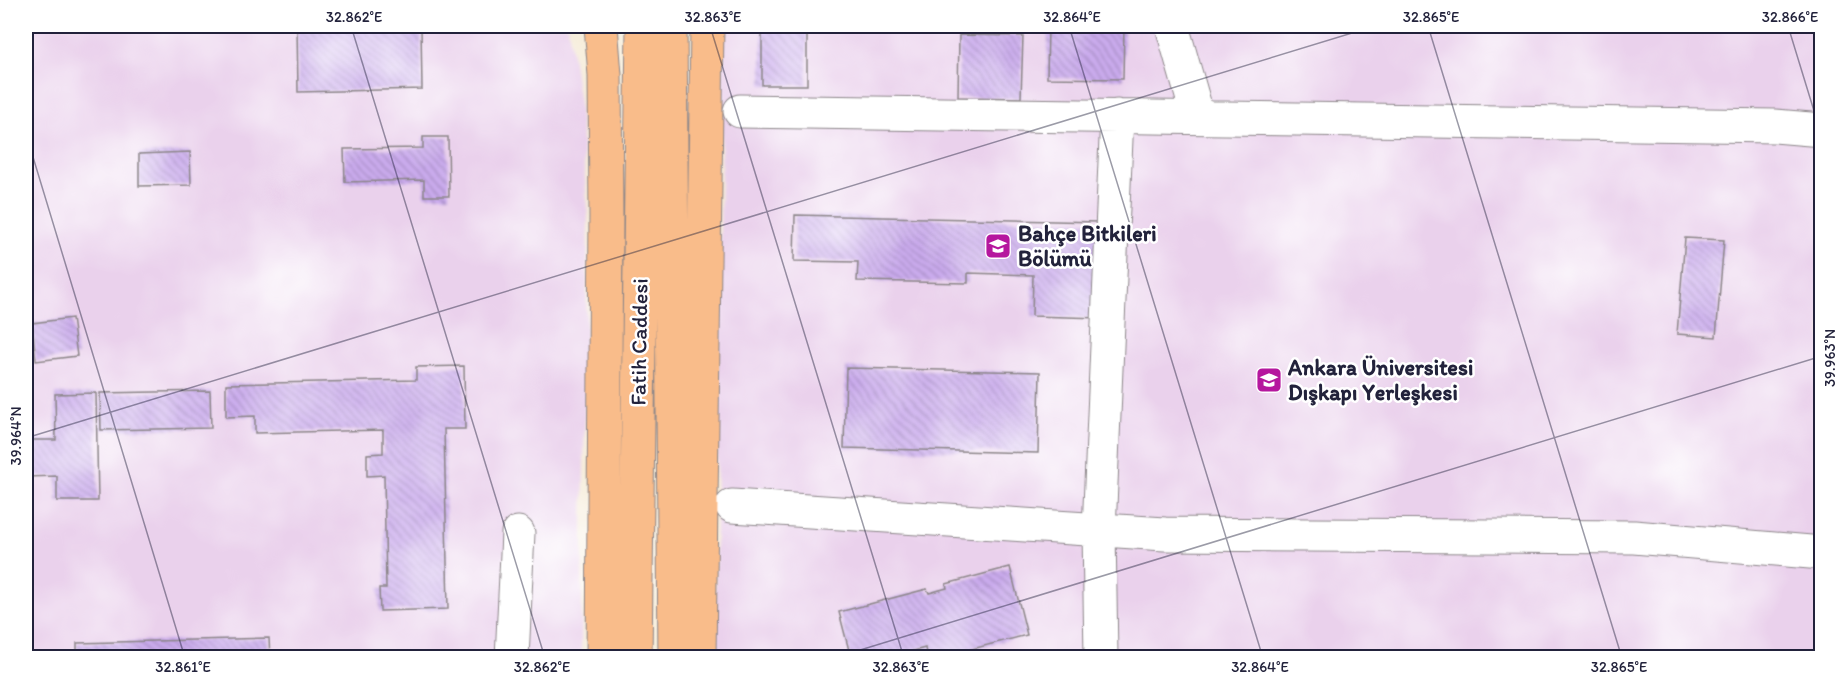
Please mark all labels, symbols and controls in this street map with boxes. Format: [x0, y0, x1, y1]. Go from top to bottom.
text: 32.862°E [326, 8, 382, 26]
text: 32.863°E [685, 8, 741, 26]
text: 32.864°E [1043, 8, 1101, 26]
text: 32.865°E [1403, 8, 1459, 26]
text: 32.866°E [1762, 8, 1818, 26]
place label: Bahçe Bitkileri Bölümü [1018, 220, 1157, 272]
school or university icon: Bahçe Bitkileri Bölümü [983, 231, 1013, 261]
street label: Fatih Caddesi [624, 278, 654, 406]
text: 39.963°N [1821, 329, 1839, 387]
place label: Ankara Üniversitesi Dışkapı Yerleşkesi [1287, 354, 1474, 406]
school or university icon: Ankara Üniversitesi Dışkapı Yerleşkesi [1254, 365, 1284, 395]
text: 39.964°N [7, 406, 25, 466]
text: 32.861°E [155, 658, 211, 676]
text: 32.862°E [514, 658, 570, 676]
text: 32.863°E [873, 658, 929, 676]
text: 32.864°E [1231, 658, 1289, 676]
text: 32.865°E [1591, 658, 1647, 676]

